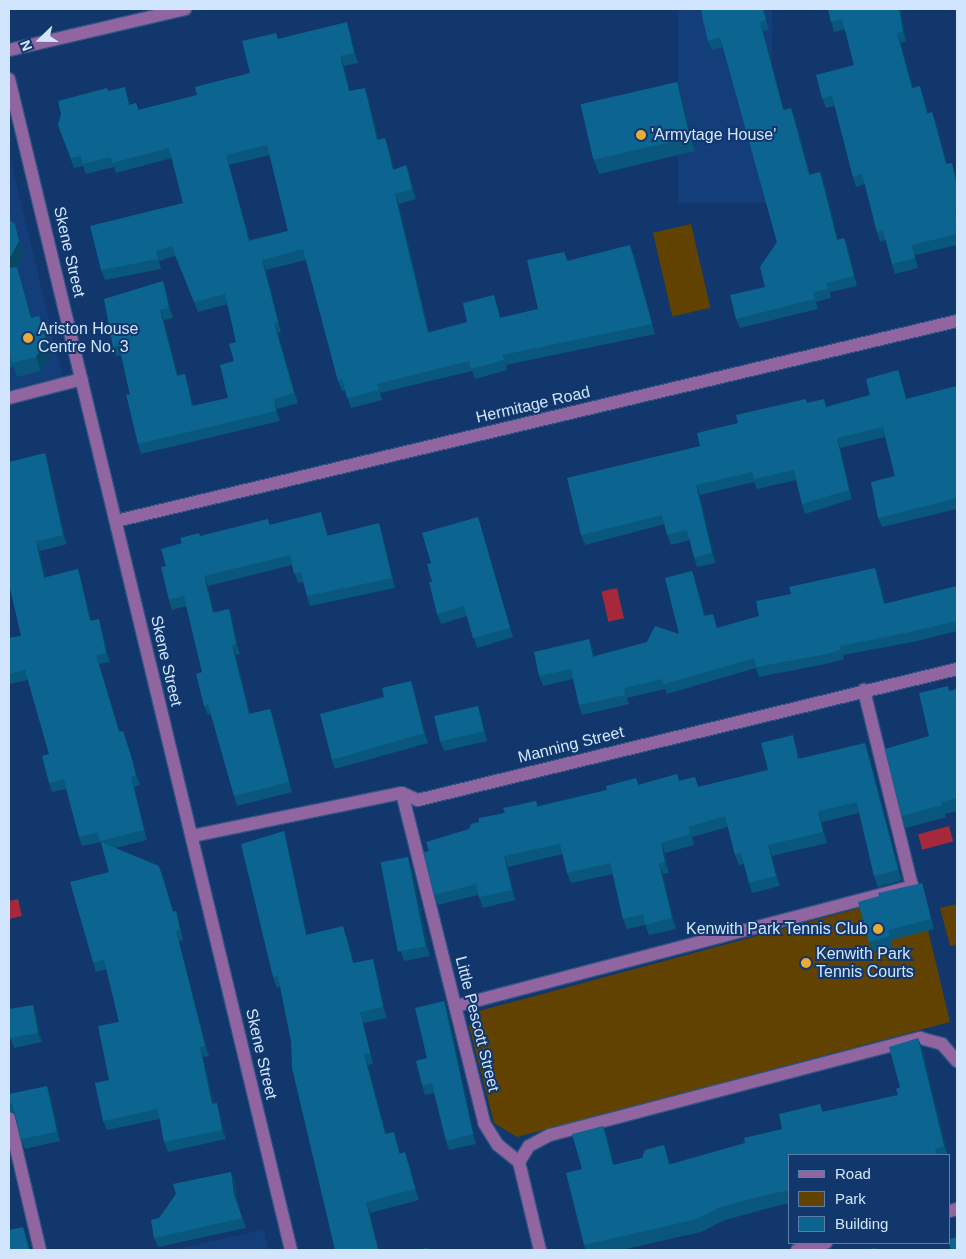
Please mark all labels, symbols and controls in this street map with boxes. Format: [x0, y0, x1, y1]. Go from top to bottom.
north arrow [15, 15, 65, 65]
text: N [17, 38, 35, 53]
place label: 'Armytage House' [651, 125, 776, 145]
marker: 'Armytage House' [635, 129, 647, 141]
street label: Skene Street [49, 205, 89, 299]
place label: Ariston House Centre No. 3 [38, 319, 138, 357]
marker: Ariston House Centre No. 3 [22, 332, 34, 344]
street label: Hermitage Road [474, 383, 592, 427]
street label: Skene Street [146, 614, 186, 708]
street label: Manning Street [516, 723, 626, 767]
place label: Kenwith Park Tennis Club [686, 919, 868, 939]
marker: Kenwith Park Tennis Club [872, 923, 884, 935]
place label: Kenwith Park Tennis Courts [816, 944, 914, 982]
street label: Little Pescott Street [451, 954, 503, 1094]
marker: Kenwith Park Tennis Courts [800, 957, 812, 969]
street label: Skene Street [241, 1007, 281, 1101]
legend [788, 1154, 951, 1244]
text: Road [835, 1165, 871, 1182]
text: Park [835, 1190, 866, 1207]
text: Building [835, 1215, 888, 1232]

